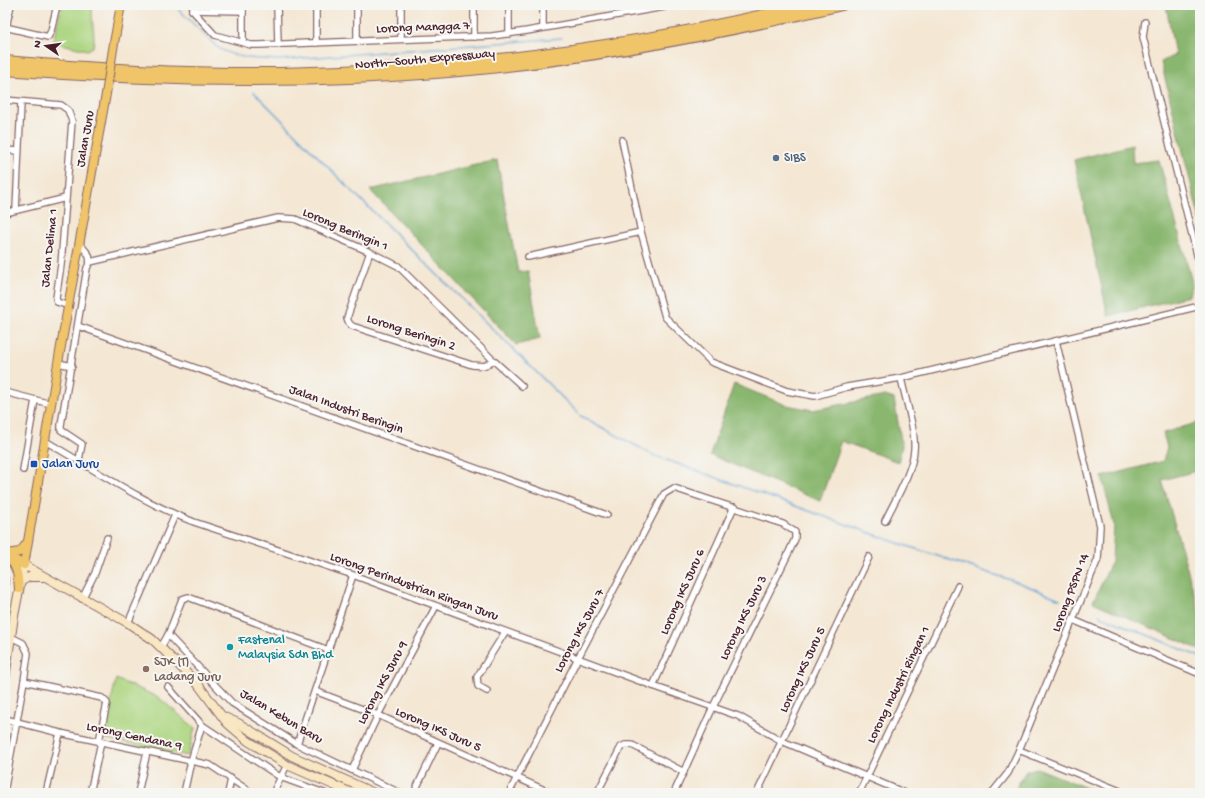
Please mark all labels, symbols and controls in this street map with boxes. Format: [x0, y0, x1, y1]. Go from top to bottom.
street label: Lorong Mangga 7 [376, 19, 471, 37]
north arrow [26, 26, 66, 66]
text: N [32, 39, 45, 49]
street label: North–South Expressway [354, 46, 496, 74]
street label: Jalan Juru [74, 110, 98, 168]
place label: SIBS [784, 151, 807, 166]
marker: SIBS [771, 153, 781, 163]
street label: Lorong Beringin 1 [300, 205, 390, 255]
street label: Jalan Delima 1 [38, 208, 62, 288]
street label: Lorong Beringin 2 [365, 312, 458, 355]
street label: Jalan Industri Beringin [287, 382, 406, 438]
place label: Jalan Juru [42, 457, 99, 472]
marker: Jalan Juru [29, 459, 39, 469]
street label: Lorong IKS Juru 6 [657, 546, 709, 637]
street label: Lorong Perindustrian Ringan Juru [328, 550, 500, 624]
street label: Lorong PSPN 14 [1049, 552, 1093, 634]
street label: Lorong IKS Juru 3 [717, 573, 771, 663]
street label: Lorong IKS Juru 7 [552, 586, 609, 675]
street label: Lorong Industri Ringan 1 [864, 624, 934, 746]
street label: Lorong IKS Juru 5 [777, 625, 829, 715]
place label: Fastenal Malaysia Sdn Bhd [237, 633, 334, 663]
street label: Lorong IKS Juru 9 [355, 638, 411, 727]
marker: Fastenal Malaysia Sdn Bhd [225, 642, 235, 652]
place label: SJK (T) Ladang Juru [154, 655, 221, 685]
marker: SJK (T) Ladang Juru [141, 664, 151, 674]
street label: Jalan Kebun Baru [237, 686, 325, 748]
street label: Lorong IKS Juru 5 [393, 704, 483, 756]
street label: Lorong Cendana 9 [85, 720, 184, 755]

